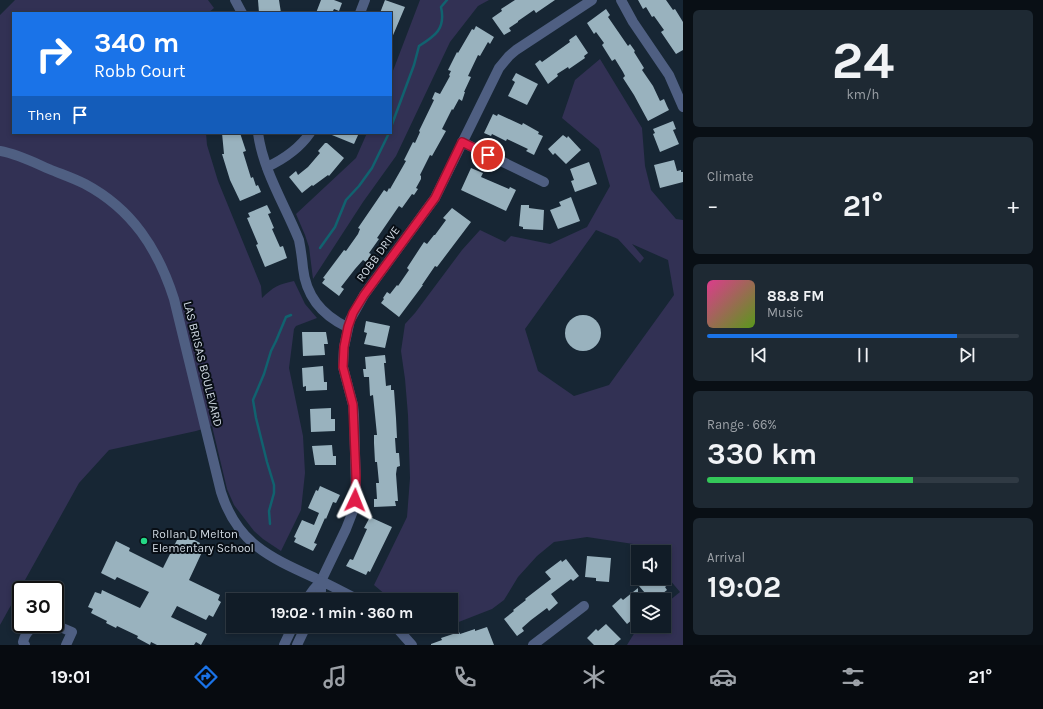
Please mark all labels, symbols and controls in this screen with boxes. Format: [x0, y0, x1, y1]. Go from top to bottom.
text: 340 m [94, 26, 179, 59]
icon: right [28, 28, 80, 80]
text: 24 [832, 30, 894, 91]
text: Robb Court [94, 60, 186, 82]
text: km/h [847, 87, 879, 102]
icon: arrive [69, 104, 91, 126]
text: Then [28, 106, 61, 124]
pin [471, 138, 505, 172]
icon: arrive [477, 144, 499, 166]
text: Climate [707, 169, 753, 184]
text: 21° [843, 188, 883, 224]
text: − [707, 193, 719, 219]
text: + [1007, 193, 1019, 219]
street label: ROBB DRIVE [353, 224, 403, 284]
text: 88.8 FM [767, 287, 824, 305]
street label: LAS BRISAS BOULEVARD [181, 300, 225, 428]
text: Music [767, 305, 803, 320]
icon: previous [748, 344, 770, 366]
icon: pause [852, 344, 874, 366]
icon: next [956, 344, 978, 366]
text: Range · 66% [707, 417, 777, 432]
text: 330 km [707, 436, 817, 472]
position arrow [334, 479, 376, 521]
place label: Rollan D Melton Elementary School [152, 527, 254, 555]
marker: Rollan D Melton Elementary School [139, 536, 149, 546]
map controls [631, 545, 671, 633]
button: sound [631, 545, 671, 585]
text: Arrival [707, 550, 745, 565]
text: 19:02 [707, 569, 781, 605]
speed limit sign: 30 [12, 581, 64, 633]
button: layers [631, 593, 671, 633]
text: 19:02 · 1 min · 360 m [271, 604, 413, 622]
icon: directions [192, 663, 220, 691]
icon: music [321, 663, 349, 691]
icon: phone [451, 663, 479, 691]
icon: climate [580, 663, 608, 691]
icon: car [709, 663, 737, 691]
icon: filters [839, 663, 867, 691]
text: 19:01 [51, 666, 91, 688]
text: 21° [968, 666, 992, 688]

